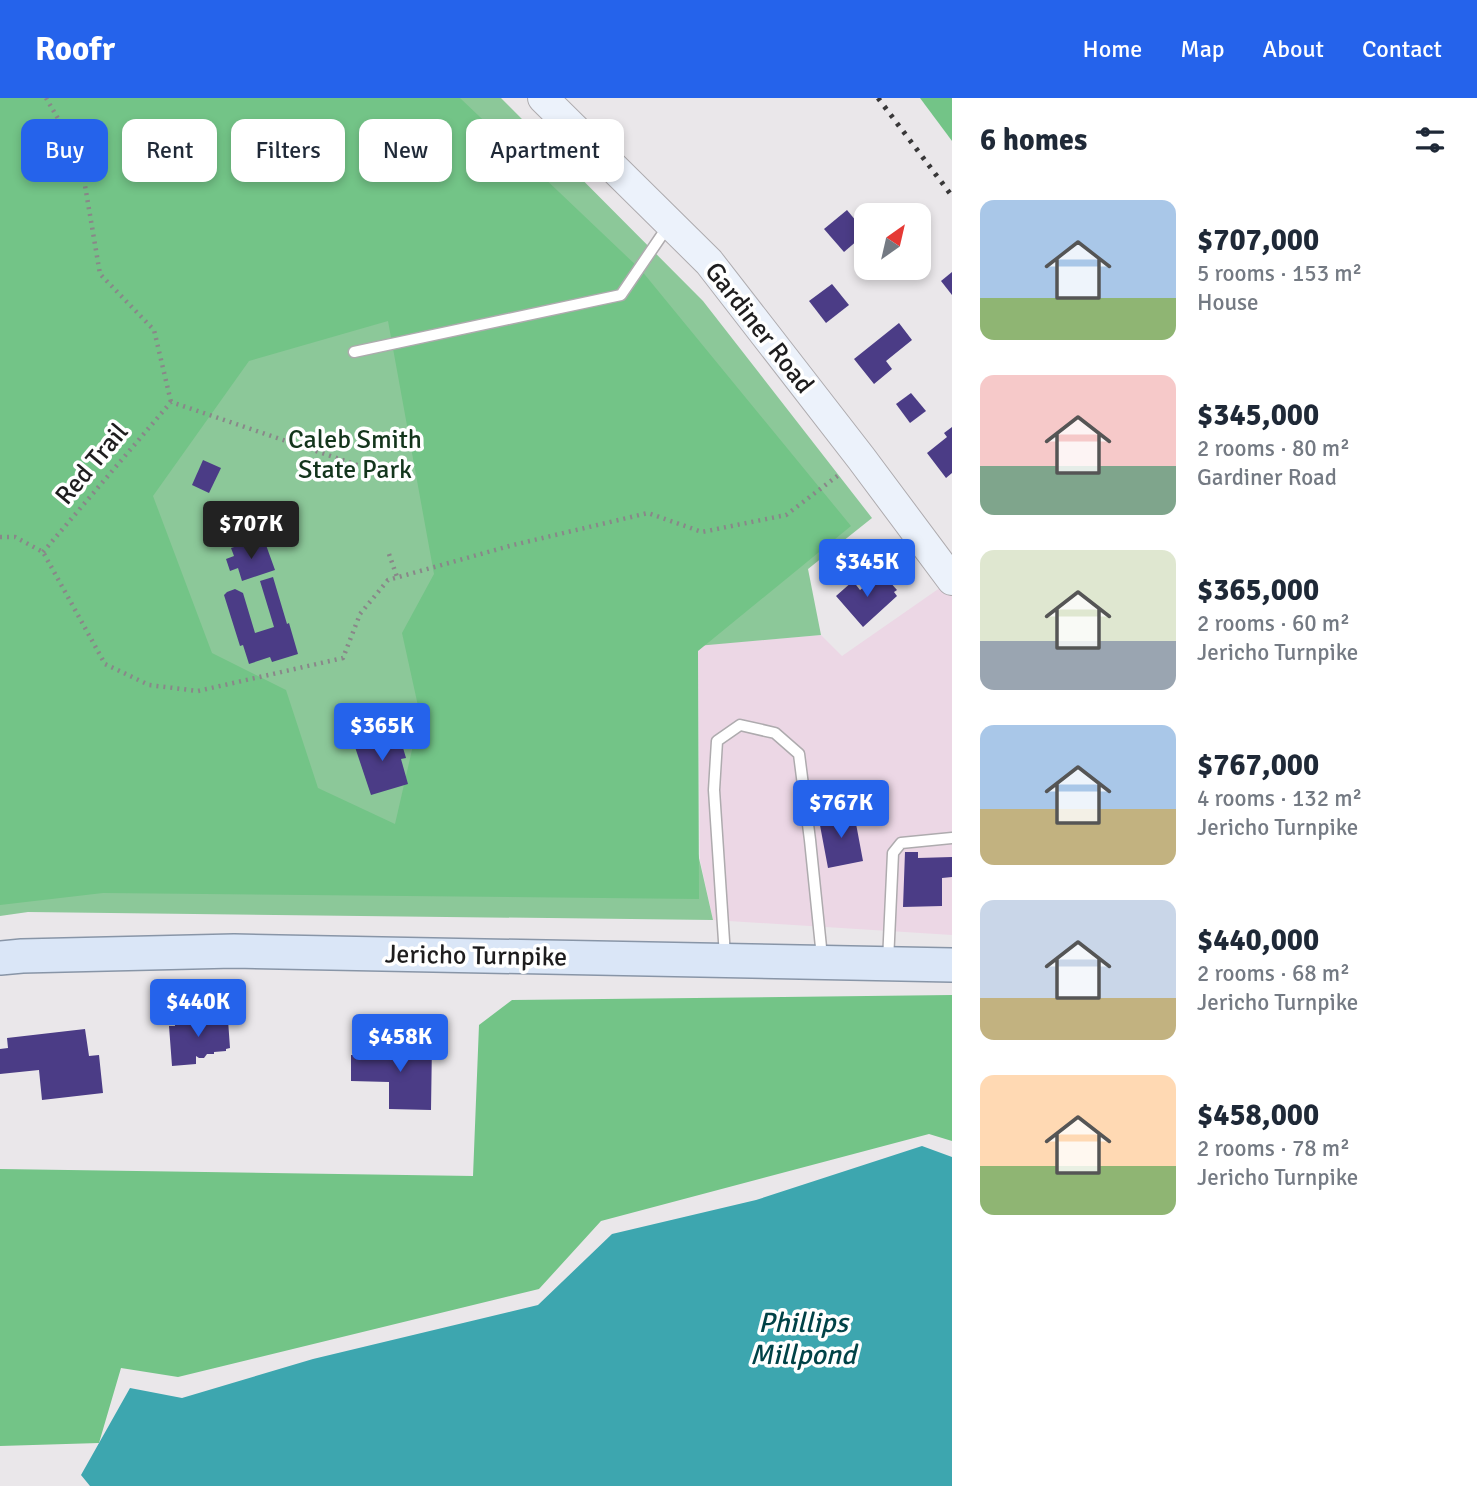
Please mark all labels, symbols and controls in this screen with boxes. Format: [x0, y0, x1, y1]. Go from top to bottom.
text: Roofr [35, 29, 115, 70]
text: Home [1082, 34, 1142, 64]
text: Map [1180, 34, 1225, 64]
text: About [1263, 34, 1324, 64]
text: Contact [1362, 34, 1442, 64]
chip: Buy [21, 119, 108, 182]
chip: Rent [122, 119, 217, 182]
chip: Filters [231, 119, 345, 182]
chip: New [359, 119, 452, 182]
chip: Apartment [466, 119, 624, 182]
icon: filters [1411, 121, 1449, 159]
text: 6 homes [980, 122, 1087, 159]
north arrow [854, 203, 931, 280]
map controls [854, 203, 931, 280]
text: $707,000 [1197, 222, 1319, 259]
icon: home [1036, 228, 1120, 312]
street label: Gardiner Road [698, 256, 820, 400]
text: 5 rooms · 153 m² [1197, 259, 1362, 288]
text: House [1197, 288, 1259, 317]
text: $345,000 [1197, 397, 1319, 434]
icon: home [1036, 403, 1120, 487]
street label: Red Trail [49, 417, 135, 511]
park label: Caleb Smith State Park [288, 424, 422, 486]
text: 2 rooms · 80 m² [1197, 434, 1350, 463]
text: Gardiner Road [1197, 463, 1337, 492]
pin: $707K [202, 502, 300, 561]
text: $707K [219, 509, 283, 538]
pin: $345K [818, 540, 916, 599]
text: $345K [835, 547, 899, 576]
text: $365,000 [1197, 572, 1319, 609]
icon: home [1036, 578, 1120, 662]
text: 2 rooms · 60 m² [1197, 609, 1350, 638]
text: Jericho Turnpike [1197, 638, 1358, 667]
pin: $365K [333, 704, 431, 763]
text: $365K [350, 711, 414, 740]
text: $767,000 [1197, 747, 1319, 784]
icon: home [1036, 753, 1120, 837]
pin: $767K [792, 780, 890, 840]
text: 4 rooms · 132 m² [1197, 784, 1362, 813]
text: $767K [809, 788, 873, 817]
text: Jericho Turnpike [1197, 813, 1358, 842]
text: $440,000 [1197, 922, 1319, 959]
icon: home [1036, 928, 1120, 1012]
street label: Jericho Turnpike [385, 938, 567, 974]
text: 2 rooms · 68 m² [1197, 959, 1350, 988]
pin: $440K [149, 979, 247, 1039]
text: $440K [166, 987, 230, 1016]
text: Jericho Turnpike [1197, 988, 1358, 1017]
pin: $458K [351, 1014, 449, 1074]
text: $458K [368, 1022, 432, 1051]
text: $458,000 [1197, 1097, 1319, 1134]
icon: home [1036, 1103, 1120, 1187]
text: 2 rooms · 78 m² [1197, 1134, 1350, 1163]
text: Jericho Turnpike [1197, 1163, 1358, 1192]
water label: Phillips Millpond [750, 1306, 859, 1372]

